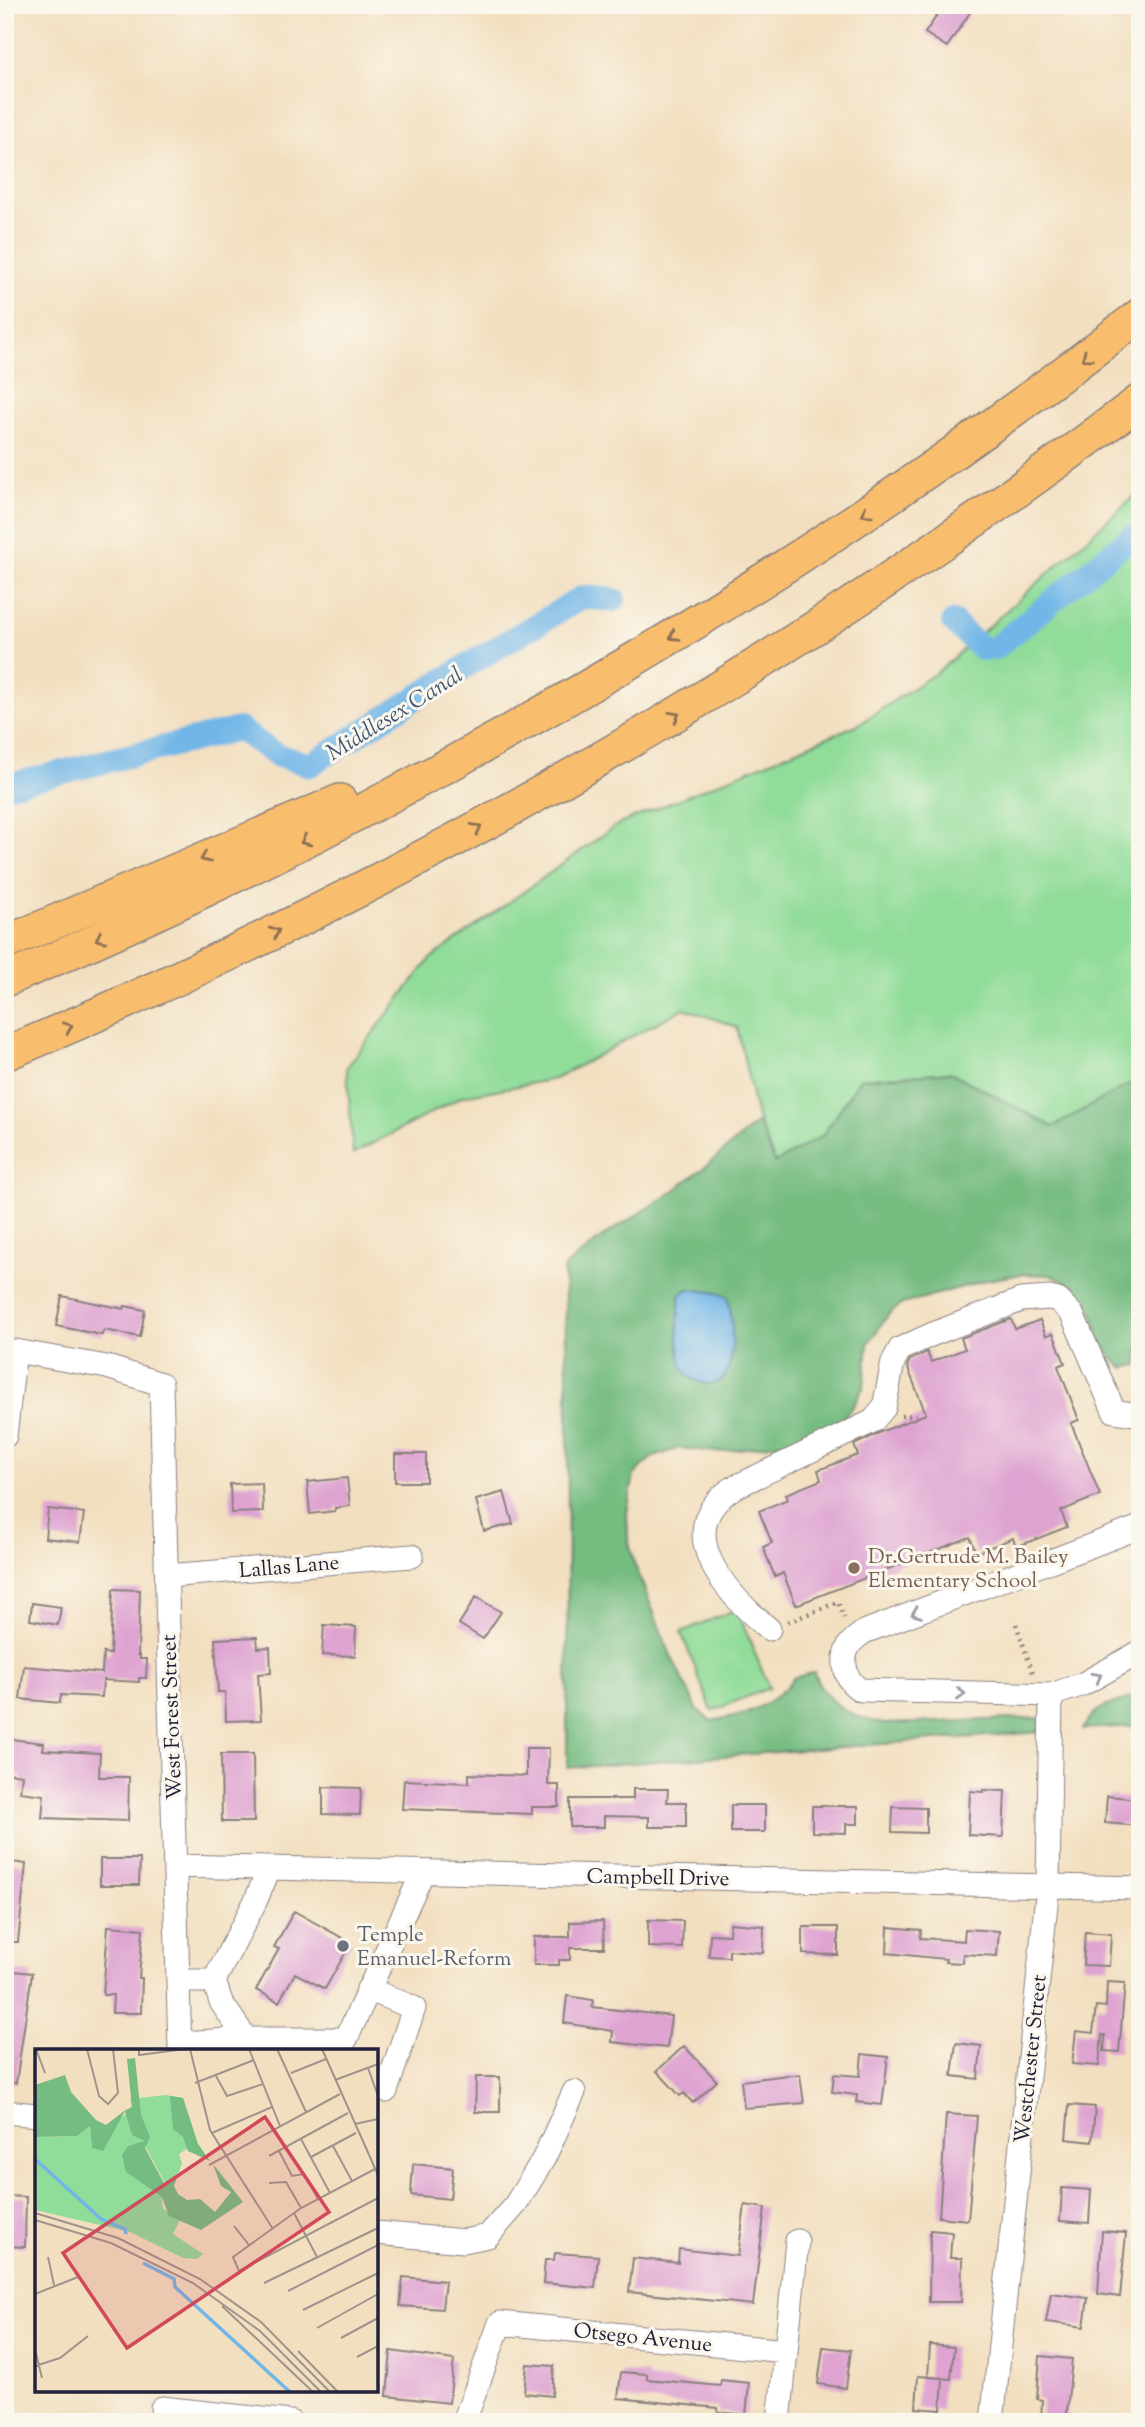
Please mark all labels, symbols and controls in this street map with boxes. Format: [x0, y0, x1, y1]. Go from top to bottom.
one-way arrow [1081, 348, 1094, 361]
one-way arrow [860, 505, 873, 518]
one-way arrow [668, 627, 681, 640]
water label: Middlesex Canal [321, 660, 470, 770]
one-way arrow [667, 711, 680, 724]
one-way arrow [470, 823, 482, 836]
one-way arrow [300, 832, 312, 846]
one-way arrow [200, 850, 212, 864]
one-way arrow [268, 927, 280, 941]
one-way arrow [95, 930, 107, 944]
one-way arrow [61, 1022, 73, 1036]
place label: Dr.Gertrude M. Bailey Elementary School [868, 1543, 1069, 1597]
street label: Lallas Lane [238, 1549, 341, 1587]
marker: Dr.Gertrude M. Bailey Elementary School [846, 1560, 862, 1576]
one-way arrow [910, 1604, 922, 1618]
street label: West Forest Street [155, 1634, 191, 1800]
one-way arrow [1090, 1672, 1102, 1685]
one-way arrow [956, 1686, 967, 1701]
street label: Campbell Drive [586, 1863, 730, 1895]
place label: Temple Emanuel-Reform [357, 1921, 511, 1975]
marker: Temple Emanuel-Reform [335, 1938, 351, 1954]
street label: Westchester Street [1008, 1973, 1056, 2145]
inset map [35, 2049, 378, 2392]
street label: Otsego Avenue [572, 2317, 714, 2361]

